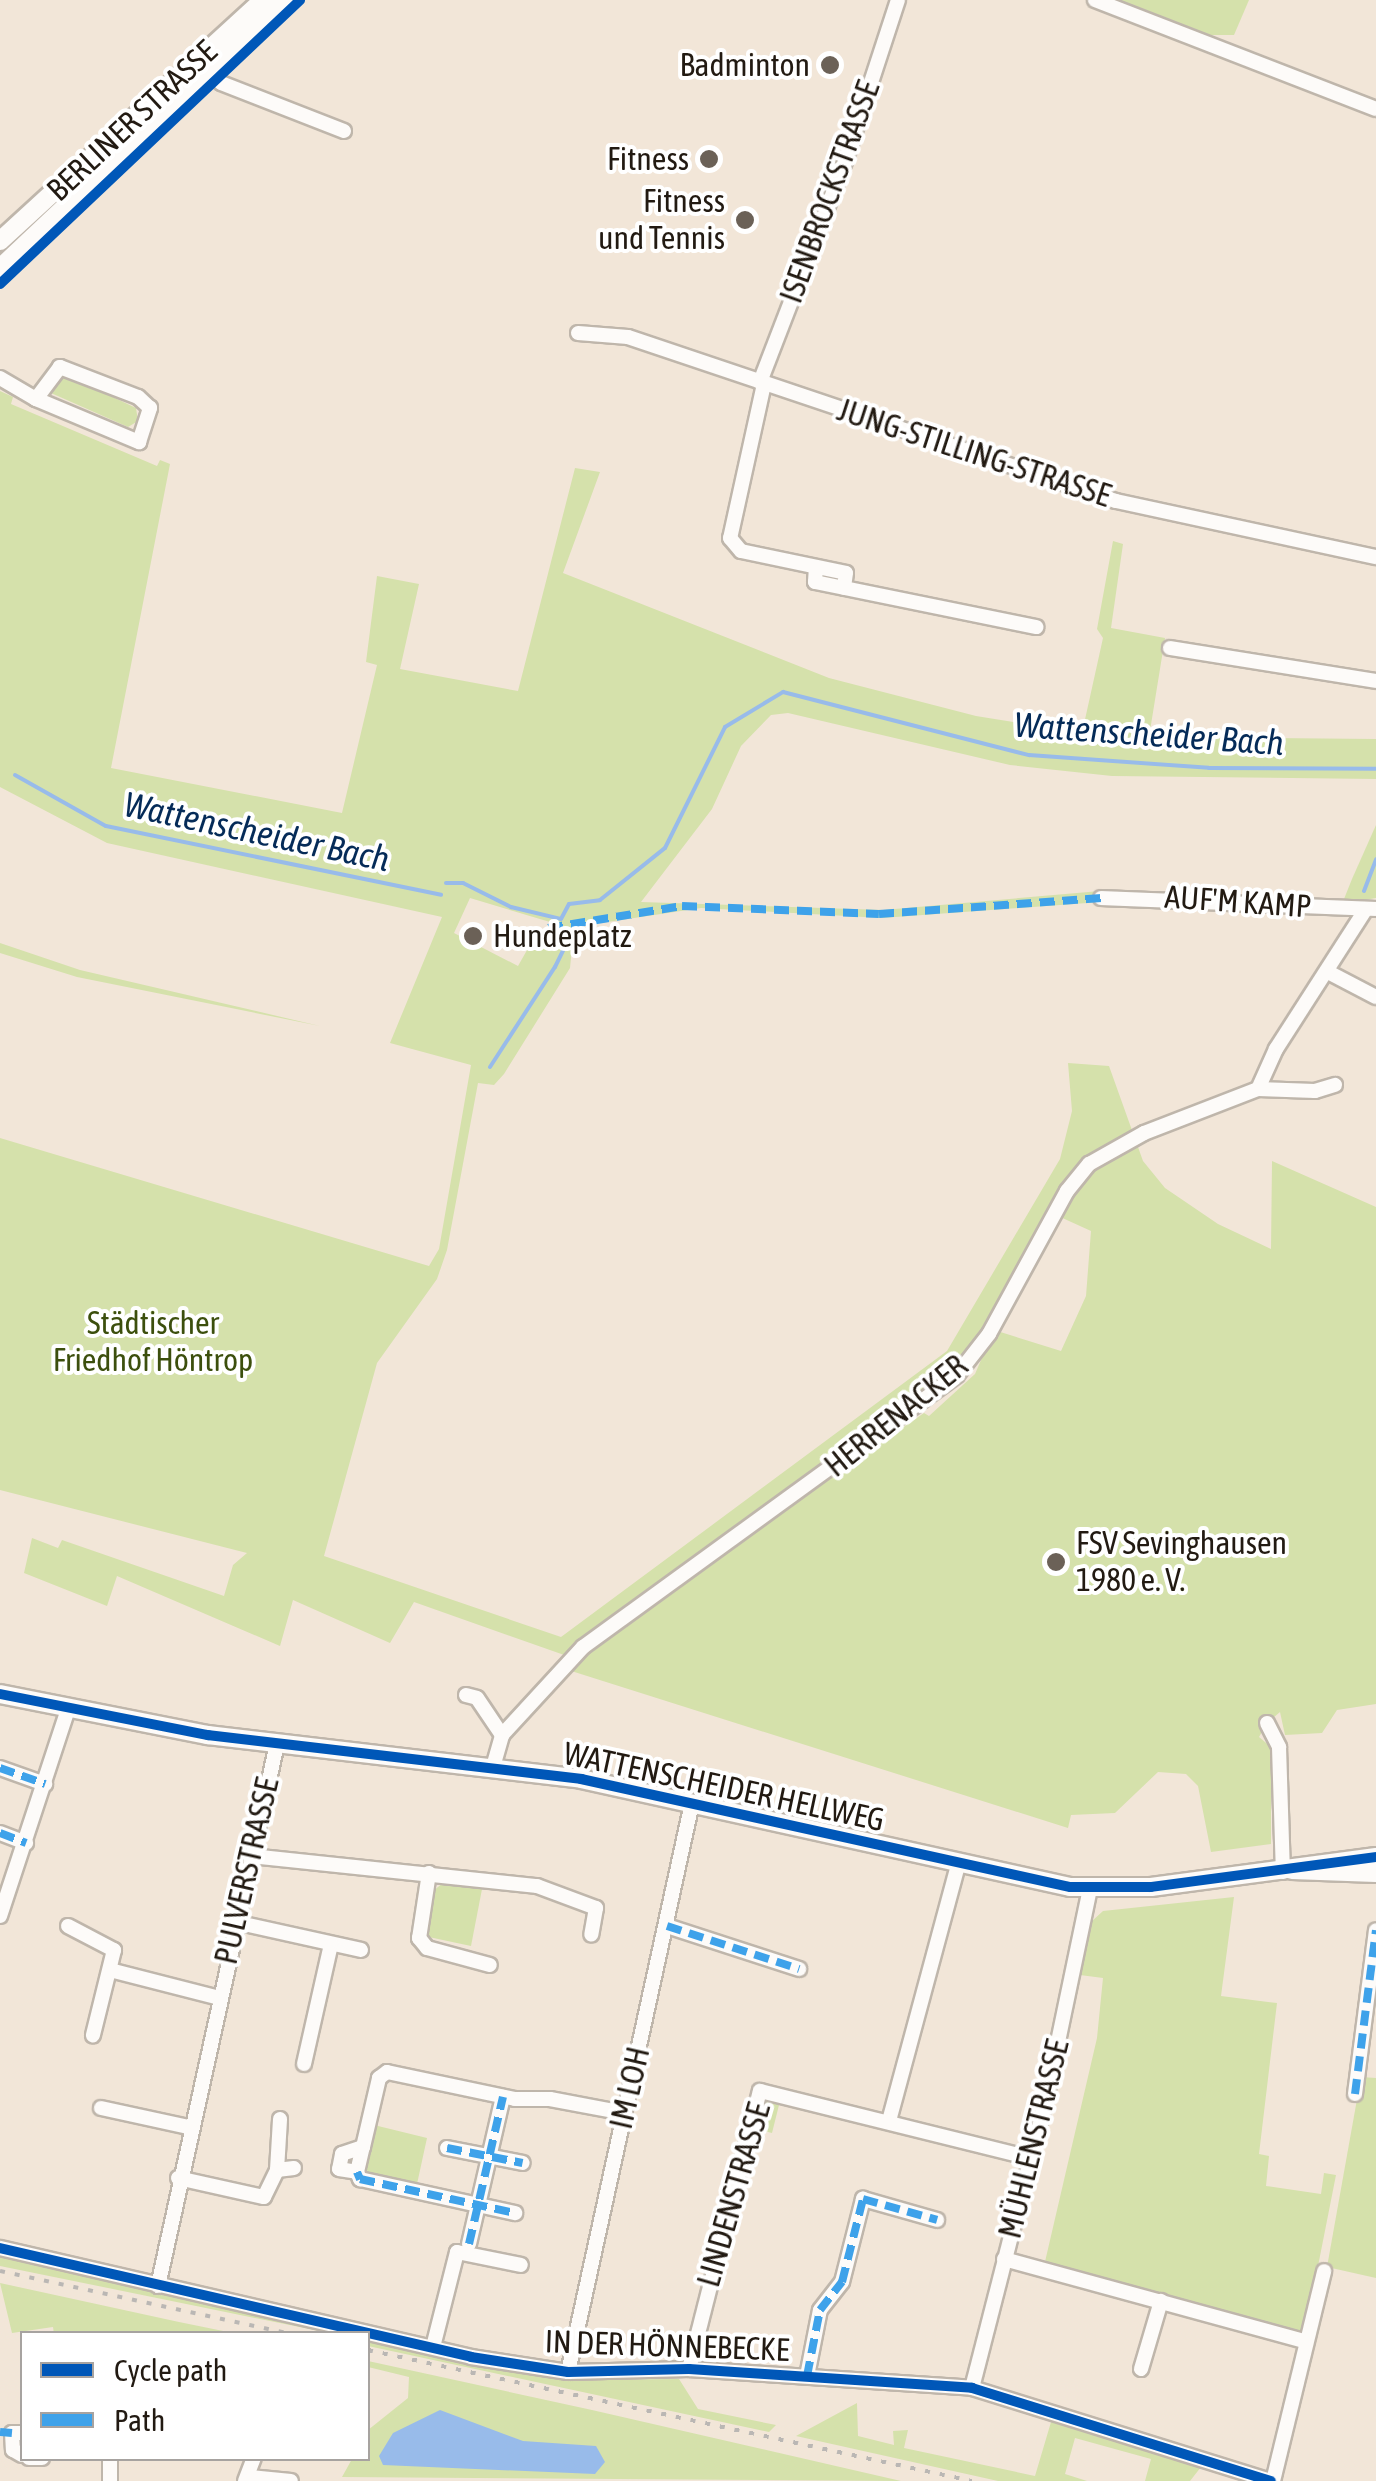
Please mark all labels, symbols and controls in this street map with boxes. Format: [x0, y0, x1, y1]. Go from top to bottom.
street label: BERLINER STRASSE [39, 33, 225, 209]
place label: Badminton [679, 46, 810, 84]
marker: Badminton [819, 54, 841, 76]
street label: ISENBROCKSTRASSE [772, 76, 888, 308]
place label: Fitness [607, 140, 689, 178]
marker: Fitness [698, 148, 720, 170]
place label: Fitness und Tennis [598, 183, 725, 258]
marker: Fitness und Tennis [734, 209, 756, 231]
street label: JUNG-STILLING-STRASSE [833, 391, 1115, 515]
water label: Wattenscheider Bach [1013, 703, 1285, 763]
water label: Wattenscheider Bach [121, 782, 393, 880]
street label: AUF'M KAMP [1163, 878, 1313, 926]
place label: Hundeplatz [493, 917, 632, 955]
marker: Hundeplatz [462, 925, 484, 947]
park label: Städtischer Friedhof Höntrop [53, 1305, 253, 1380]
street label: HERRENACKER [817, 1347, 975, 1485]
place label: FSV Sevinghausen 1980 e. V. [1076, 1525, 1287, 1600]
marker: FSV Sevinghausen 1980 e. V. [1045, 1551, 1067, 1573]
street label: WATTENSCHEIDER HELLWEG [560, 1734, 888, 1840]
street label: PULVERSTRASSE [207, 1774, 287, 1968]
street label: MÜHLENSTRASSE [991, 2036, 1077, 2242]
street label: IM LOH [602, 2043, 658, 2133]
street label: LINDENSTRASSE [689, 2099, 779, 2291]
street label: IN DER HÖNNEBECKE [544, 2323, 790, 2369]
legend [20, 2331, 370, 2461]
text: Cycle path [114, 2353, 227, 2387]
text: Path [114, 2403, 165, 2437]

